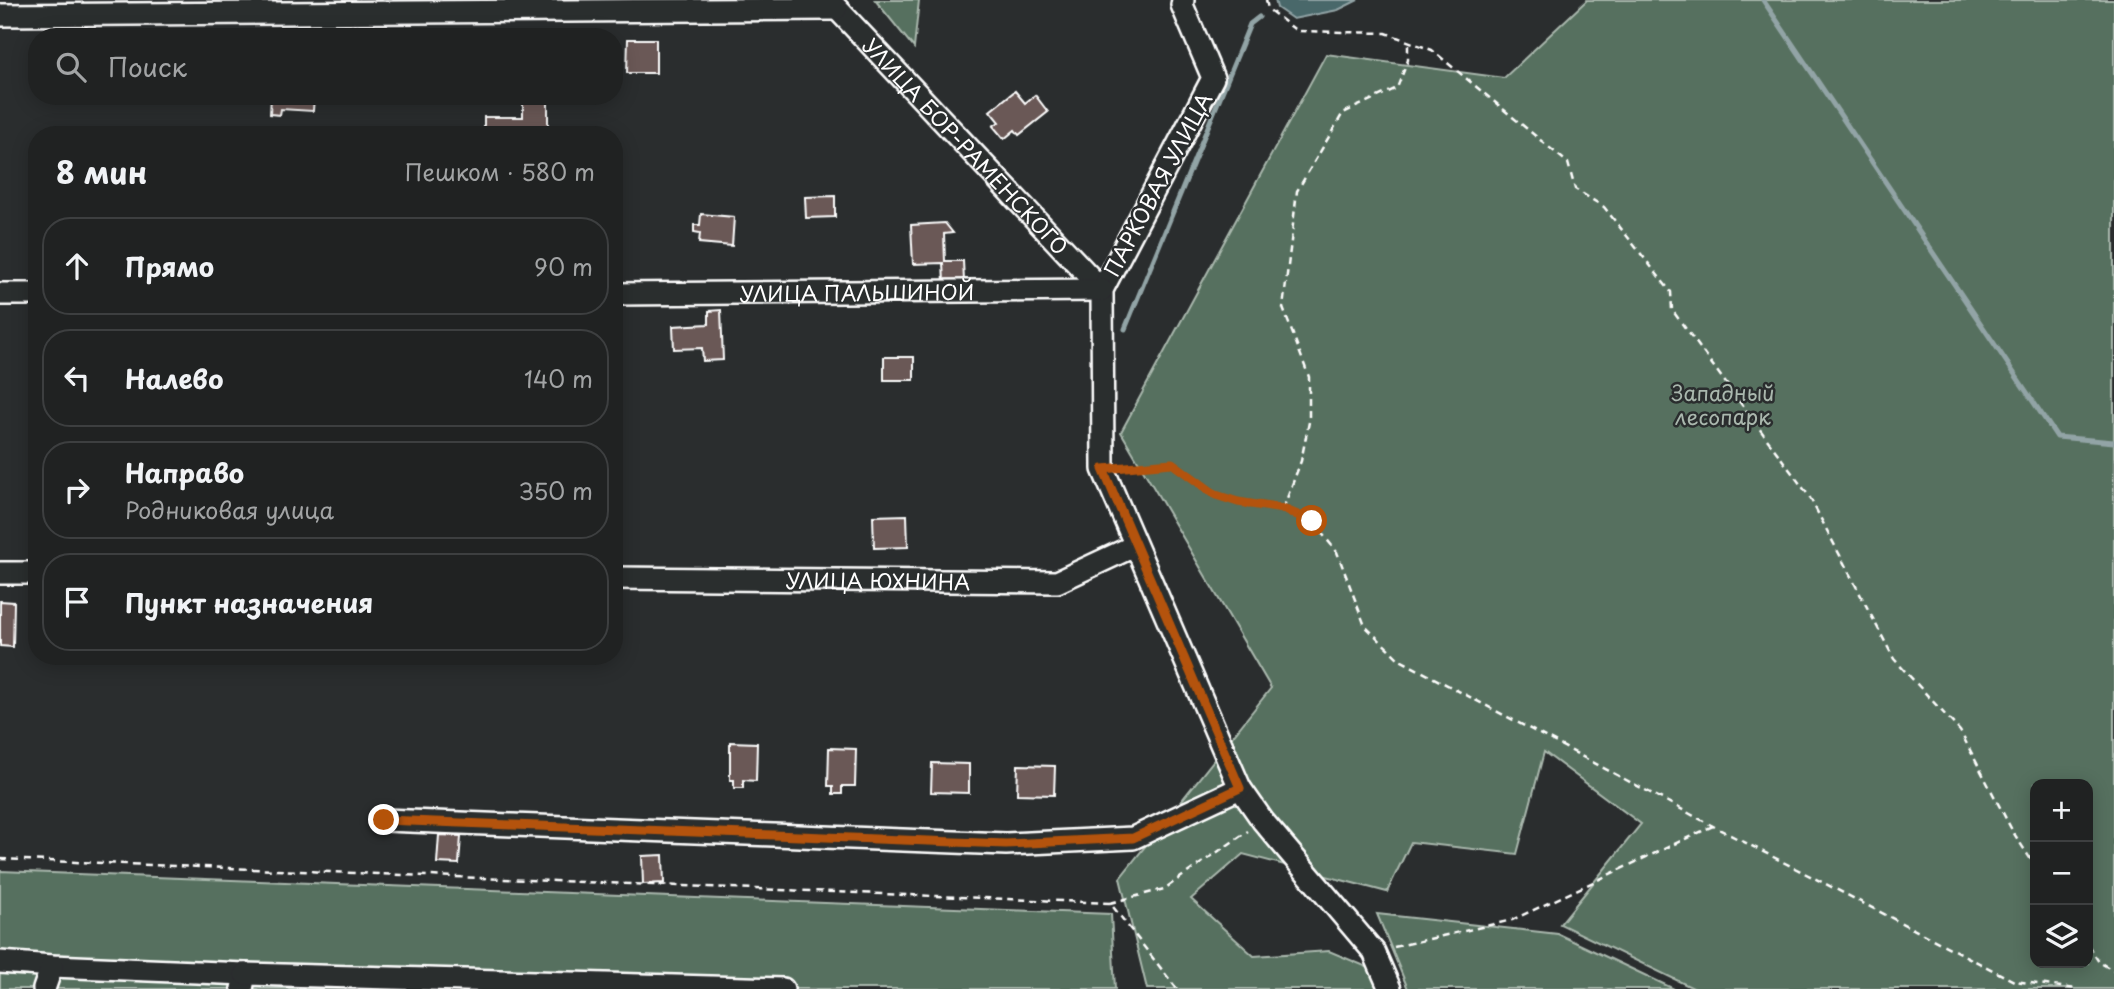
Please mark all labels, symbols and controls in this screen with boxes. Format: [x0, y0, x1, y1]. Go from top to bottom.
search box [28, 28, 623, 105]
street label: УЛИЦА БОР-РАМЕНСКОГО [856, 30, 1076, 261]
text: Поиск [108, 47, 187, 86]
icon: search [52, 48, 90, 86]
street label: ПАРКОВАЯ УЛИЦА [1095, 86, 1219, 282]
text: 8 мин [56, 149, 147, 194]
text: Пешком · 580 m [405, 154, 595, 189]
icon: ahead [58, 247, 96, 285]
text: Прямо [125, 247, 214, 286]
text: 90 m [534, 249, 593, 284]
street label: УЛИЦА ПАЛЬШИНОЙ [739, 275, 975, 309]
icon: left [58, 359, 96, 397]
text: Налево [125, 359, 223, 398]
text: 140 m [524, 361, 593, 396]
park label: Западный лесопарк [1671, 376, 1775, 432]
text: Направо [125, 453, 244, 492]
icon: right [58, 471, 96, 509]
text: 350 m [518, 473, 593, 508]
text: Родниковая улица [125, 492, 334, 527]
route start [1296, 505, 1327, 536]
street label: УЛИЦА ЮХНИНА [786, 564, 970, 597]
icon: arrive [58, 583, 96, 621]
text: Пункт назначения [125, 583, 373, 622]
map controls [2030, 779, 2093, 968]
button: + [2030, 779, 2093, 842]
route end [368, 804, 399, 835]
button: − [2030, 842, 2093, 905]
button: layers [2030, 905, 2093, 968]

